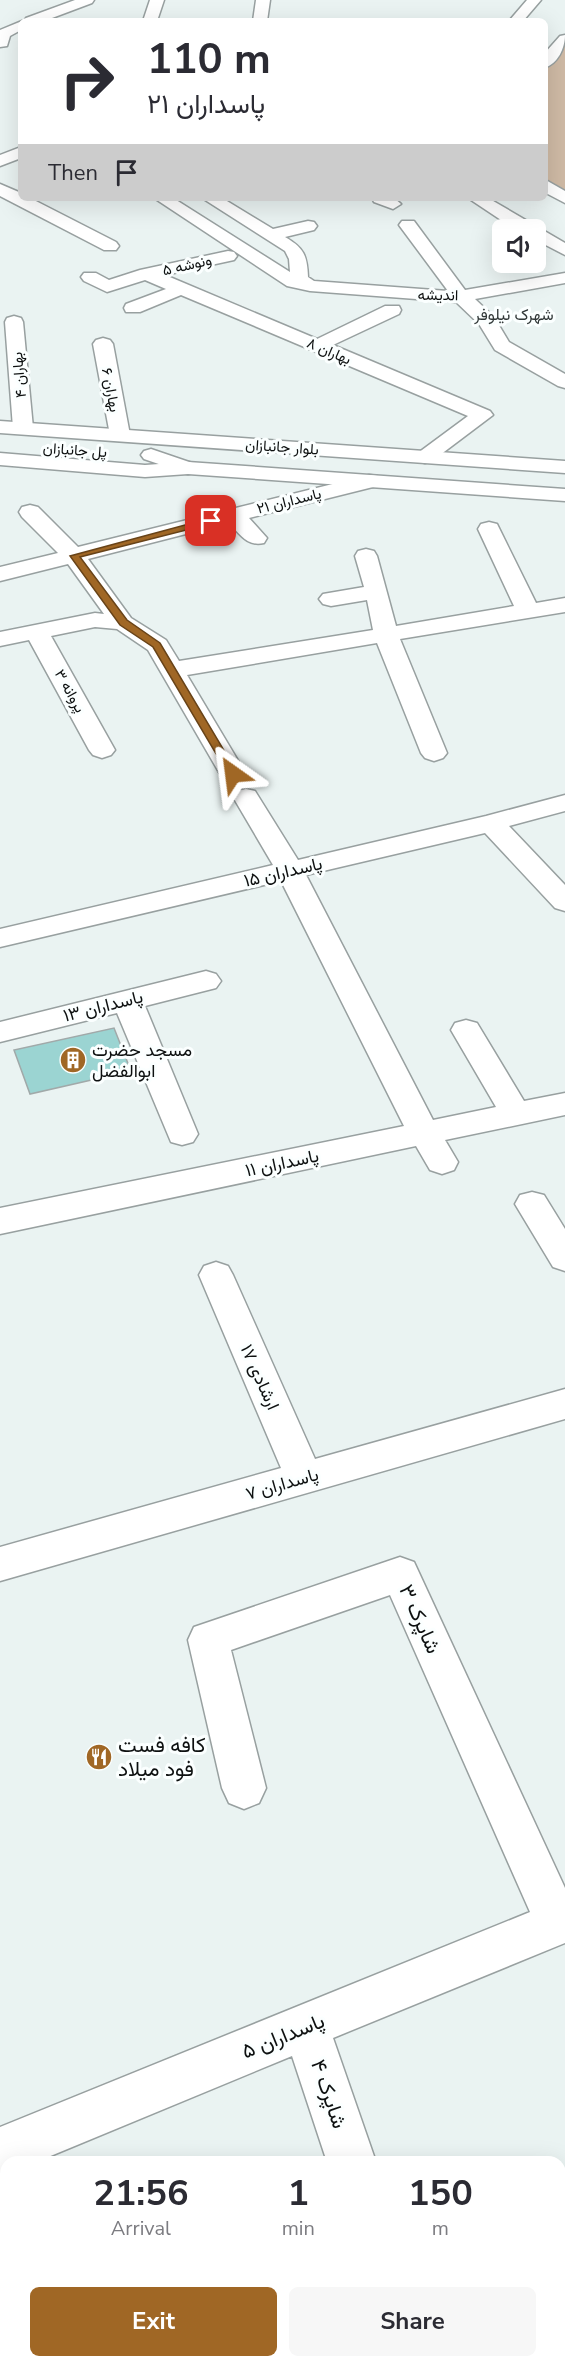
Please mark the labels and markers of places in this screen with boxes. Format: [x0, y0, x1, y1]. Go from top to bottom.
pin [185, 495, 236, 546]
place label: مسجد حضرت ابوالفضل [92, 1038, 192, 1083]
building icon: مسجد حضرت ابوالفضل [58, 1045, 88, 1075]
place label: کافه فست فود میلاد [118, 1731, 206, 1783]
restaurant icon: کافه فست فود میلاد [84, 1742, 114, 1772]

